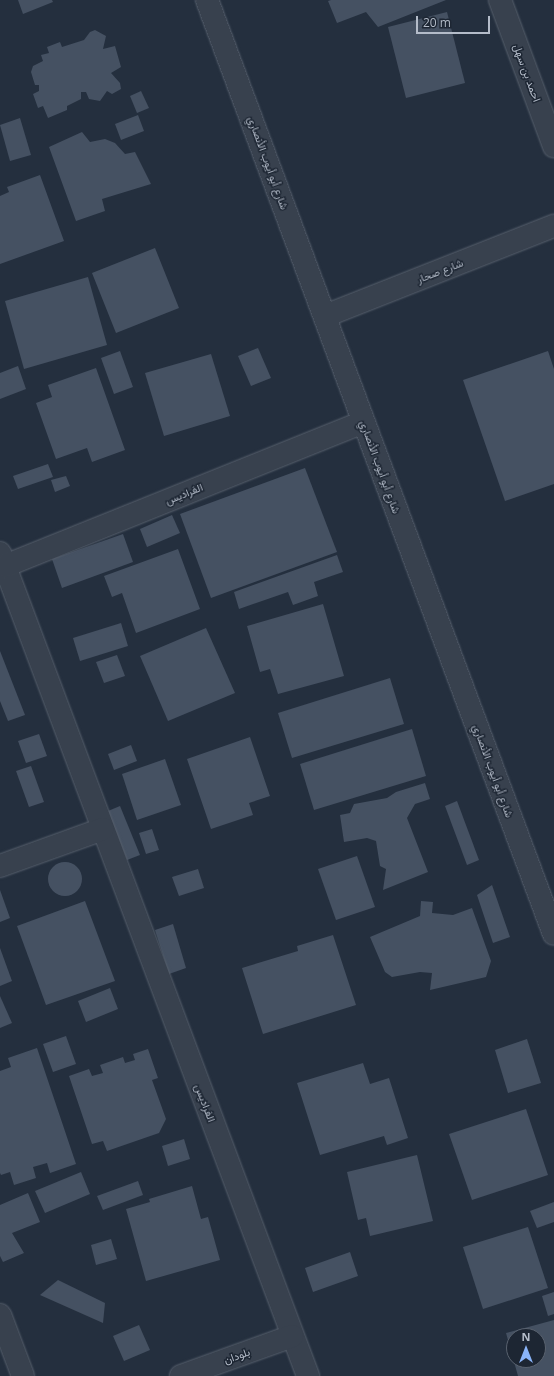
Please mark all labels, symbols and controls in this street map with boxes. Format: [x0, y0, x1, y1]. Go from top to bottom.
scale bar [418, 8, 492, 34]
text: 20 m [423, 14, 451, 31]
street label: احمد بن سهل [510, 42, 544, 104]
street label: شارع أبو أيوب الأنصاري [245, 115, 291, 211]
street label: شارع صحار [415, 256, 465, 286]
street label: شارع أبو أيوب الأنصاري [357, 419, 403, 515]
street label: الفراديس [163, 480, 205, 508]
street label: شارع أبو أيوب الأنصاري [470, 723, 516, 819]
street label: الفراديس [192, 1082, 218, 1124]
north arrow [506, 1328, 546, 1368]
text: N [522, 1329, 530, 1344]
street label: بلودان [222, 1345, 252, 1367]

